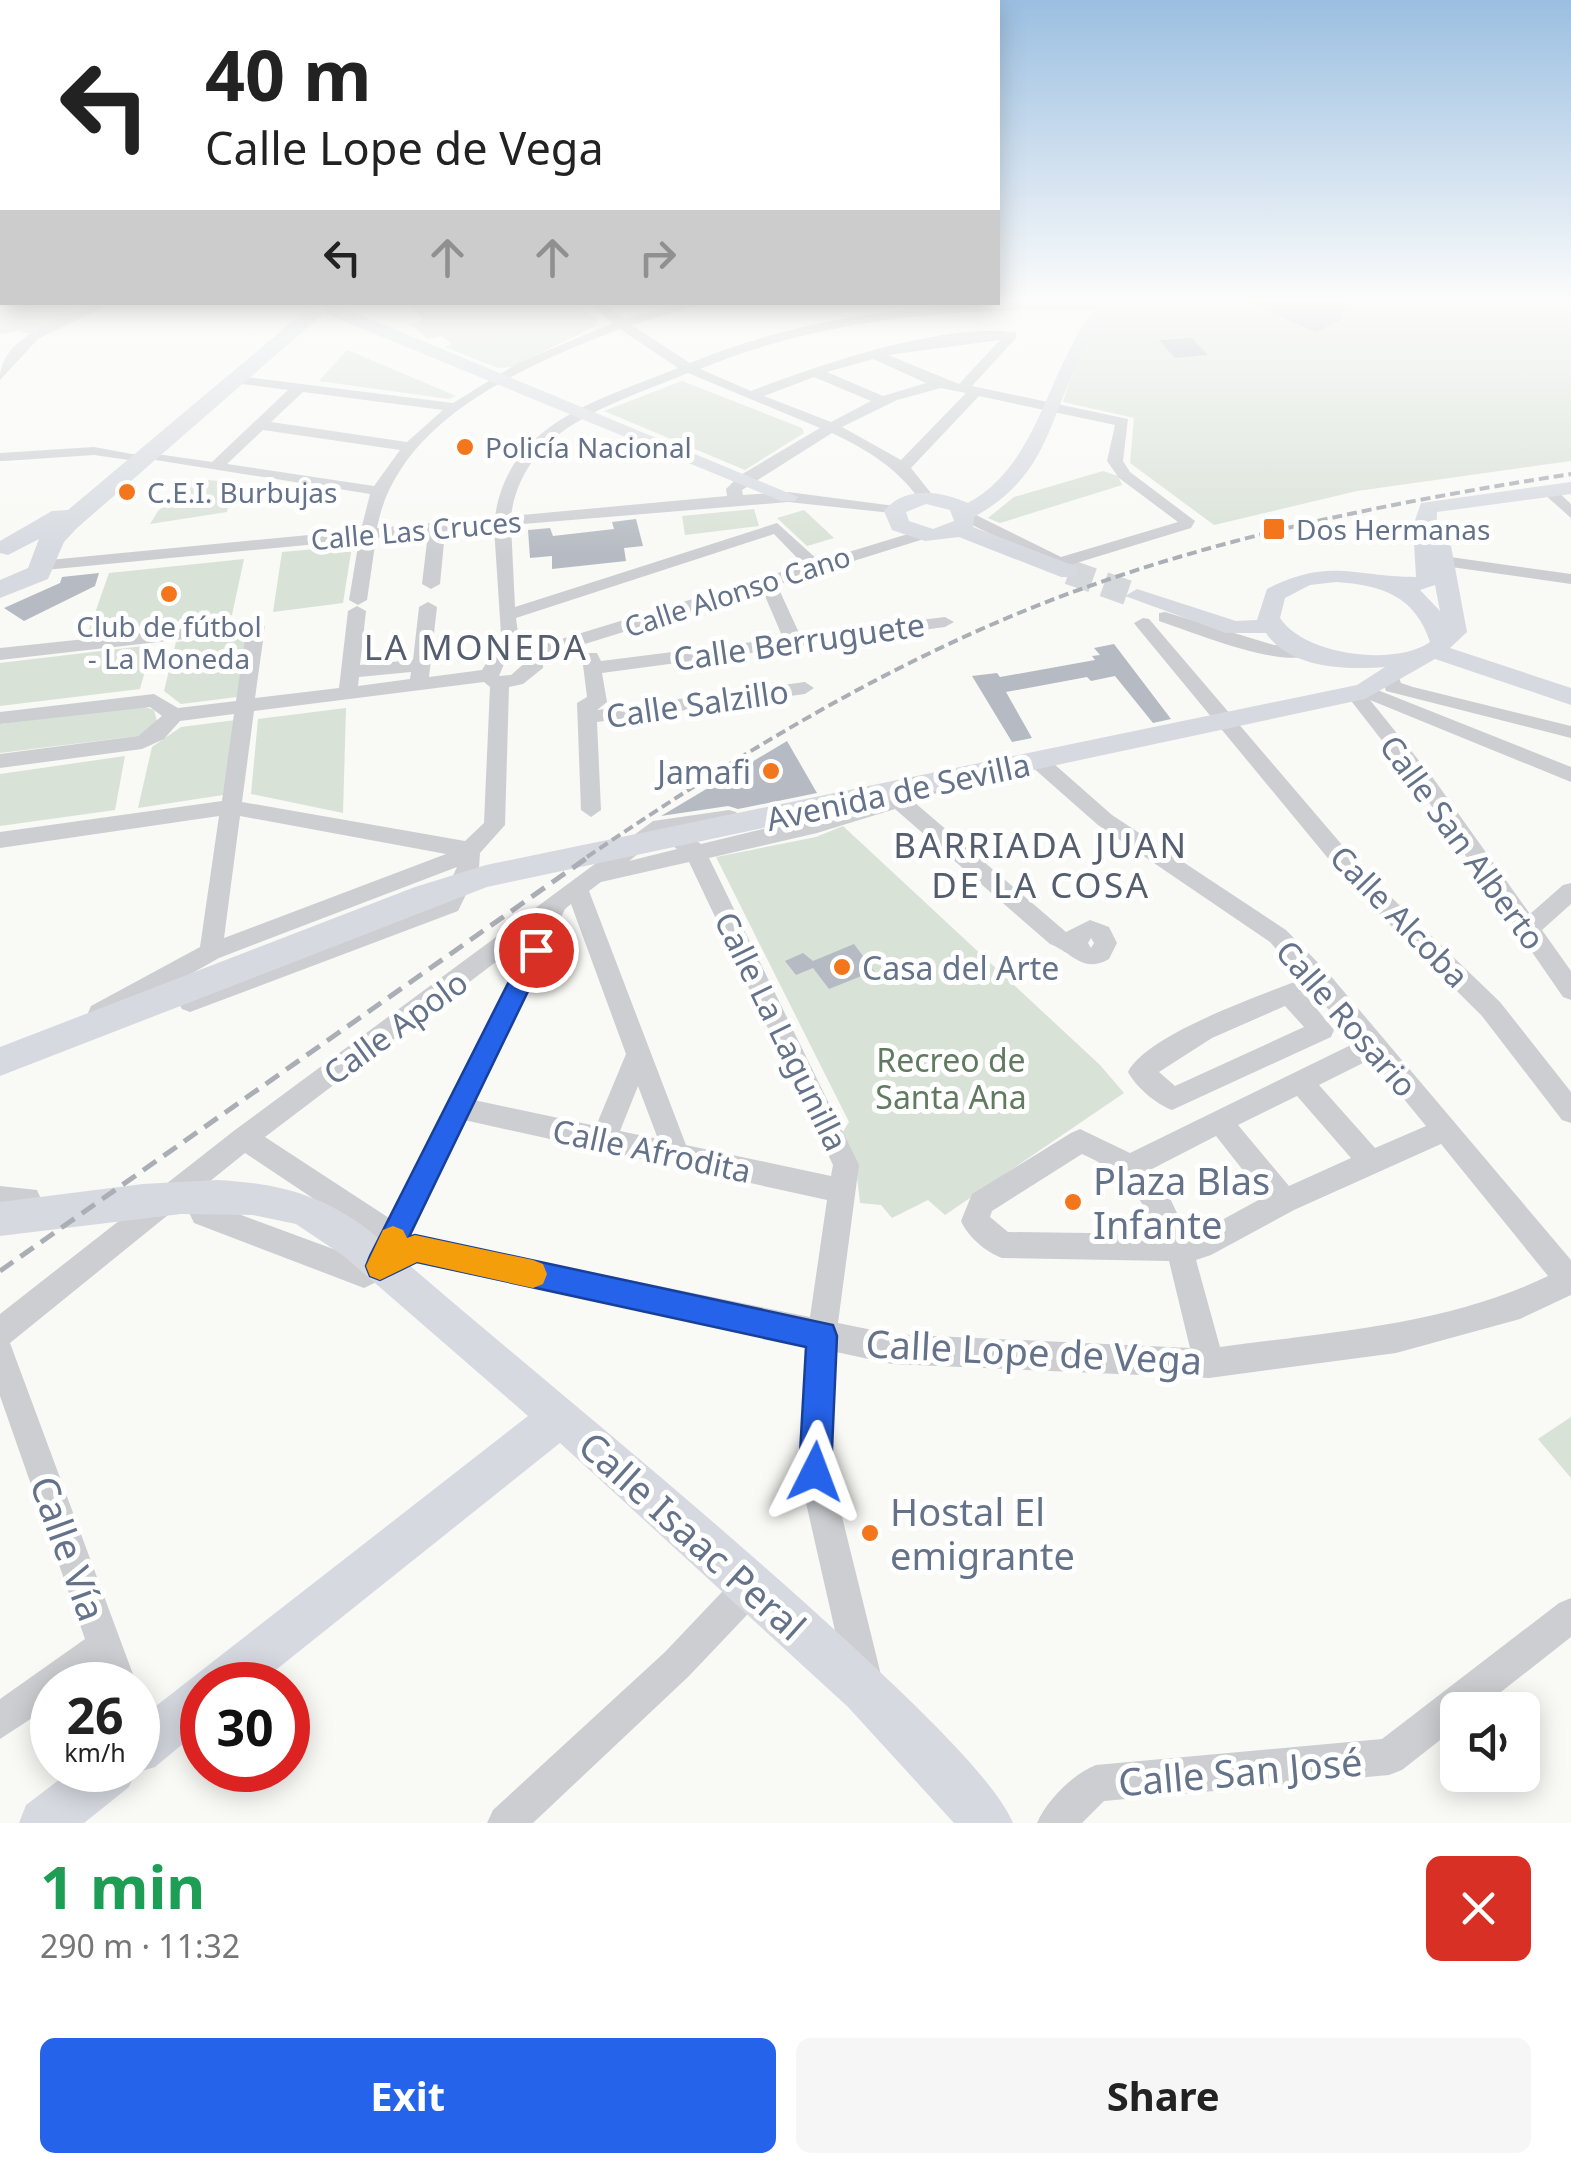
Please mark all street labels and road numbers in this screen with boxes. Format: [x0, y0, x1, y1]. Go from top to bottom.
street label: Calle Las Cruces [309, 502, 523, 558]
street label: Calle Alonso Cano [619, 537, 855, 645]
street label: Calle Berruguete [671, 602, 927, 680]
street label: Calle Salzillo [603, 669, 791, 737]
street label: Calle San Alberto [1371, 726, 1555, 958]
street label: Avenida de Sevilla [762, 742, 1034, 840]
street label: Calle Alcoba [1321, 836, 1479, 996]
street label: Calle La Lagunilla [706, 904, 858, 1158]
street label: Calle Rosario [1267, 931, 1427, 1105]
street label: Calle Apolo [314, 960, 476, 1094]
street label: Calle Afrodita [549, 1108, 755, 1192]
street label: Calle Lope de Vega [865, 1316, 1203, 1386]
street label: Calle Isaac Peral [568, 1419, 818, 1651]
street label: Calle Vía [19, 1469, 119, 1627]
street label: Calle San José [1116, 1734, 1364, 1808]

